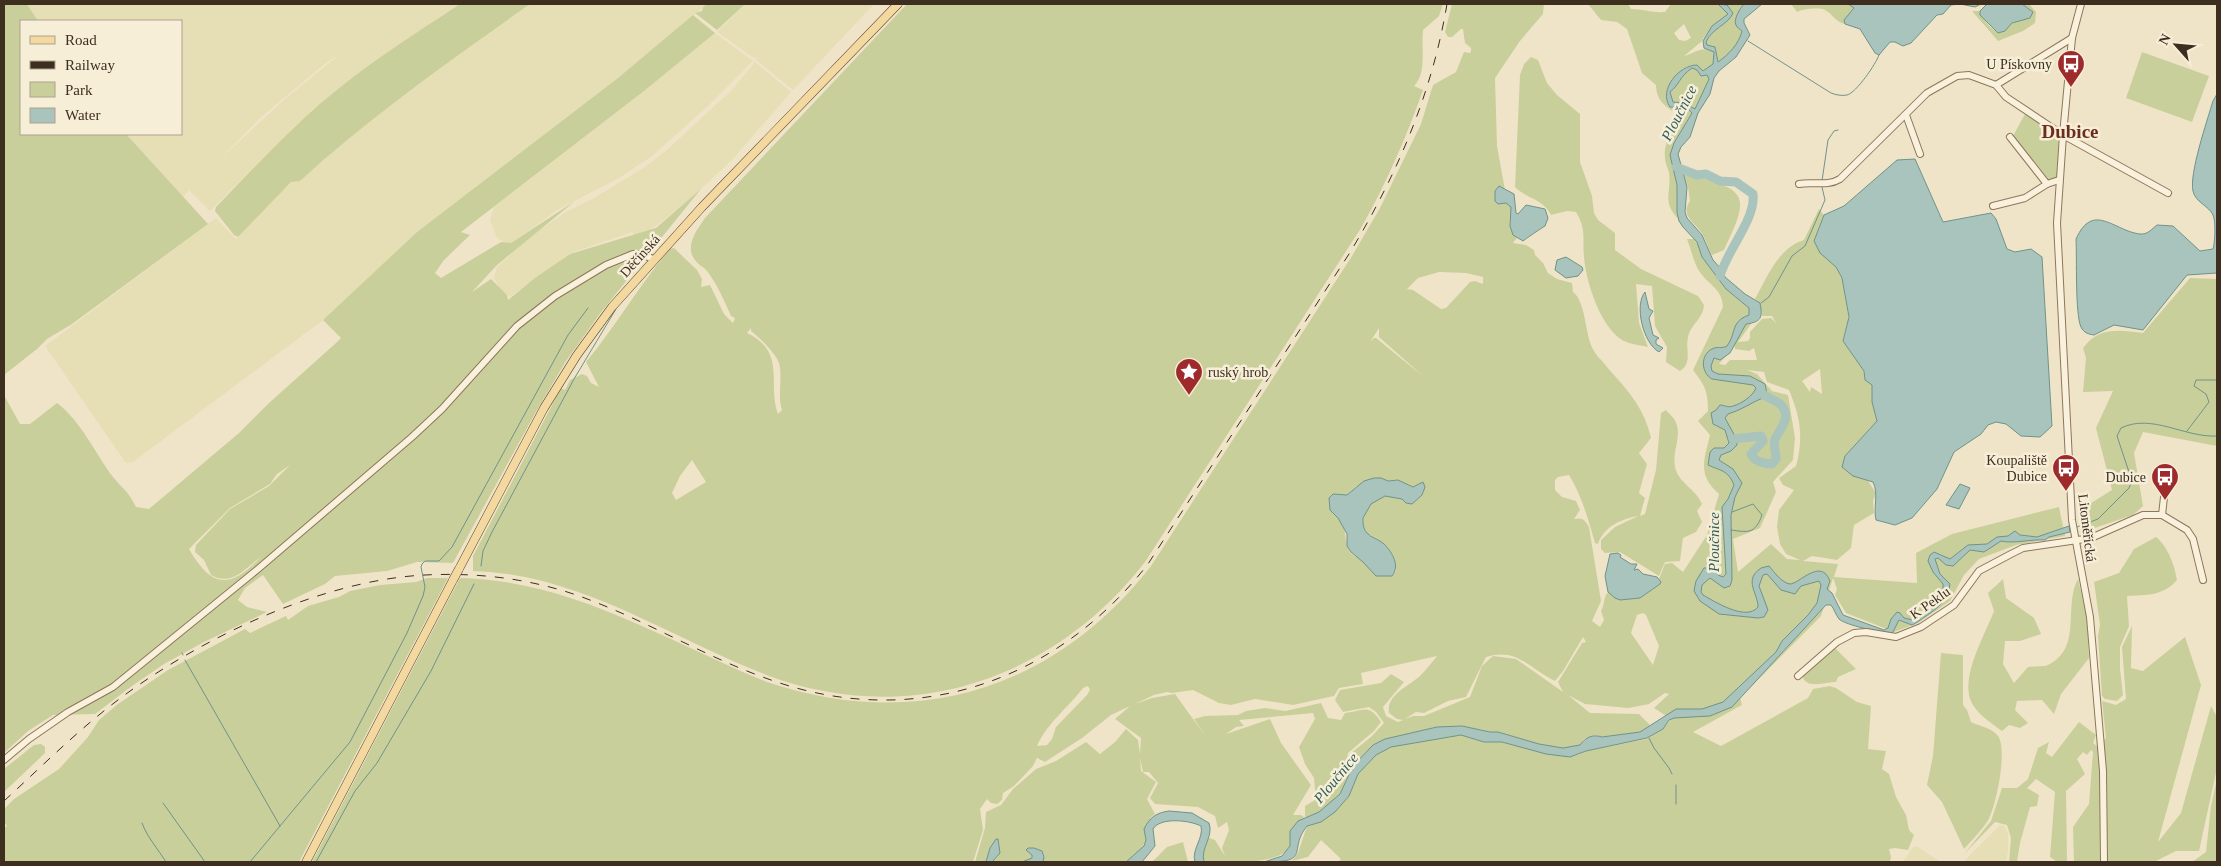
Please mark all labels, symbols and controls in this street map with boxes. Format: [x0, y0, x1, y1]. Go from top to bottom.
legend [20, 20, 182, 135]
north arrow [2151, 20, 2201, 70]
text: N [2156, 31, 2174, 47]
text: Road [65, 32, 97, 48]
bus stop icon: U Pískovny [2056, 49, 2086, 88]
text: Railway [65, 57, 115, 73]
place label: U Pískovny [1986, 57, 2052, 72]
text: Park [65, 82, 93, 98]
water label: Ploučnice [1658, 82, 1700, 144]
text: Water [65, 107, 100, 123]
district label: Dubice [2042, 121, 2099, 142]
street label: Děčínská [617, 231, 664, 280]
place icon: ruský hrob [1174, 357, 1204, 396]
place label: ruský hrob [1208, 365, 1268, 380]
place label: Koupaliště Dubice [1986, 453, 2047, 484]
bus stop icon: Koupaliště Dubice [2051, 453, 2081, 492]
bus stop icon: Dubice [2150, 462, 2180, 501]
place label: Dubice [2106, 470, 2146, 485]
street label: Litoměřická [2075, 493, 2099, 564]
water label: Ploučnice [1706, 512, 1722, 573]
street label: K Peklu [1907, 584, 1953, 622]
water label: Ploučnice [1310, 750, 1362, 807]

